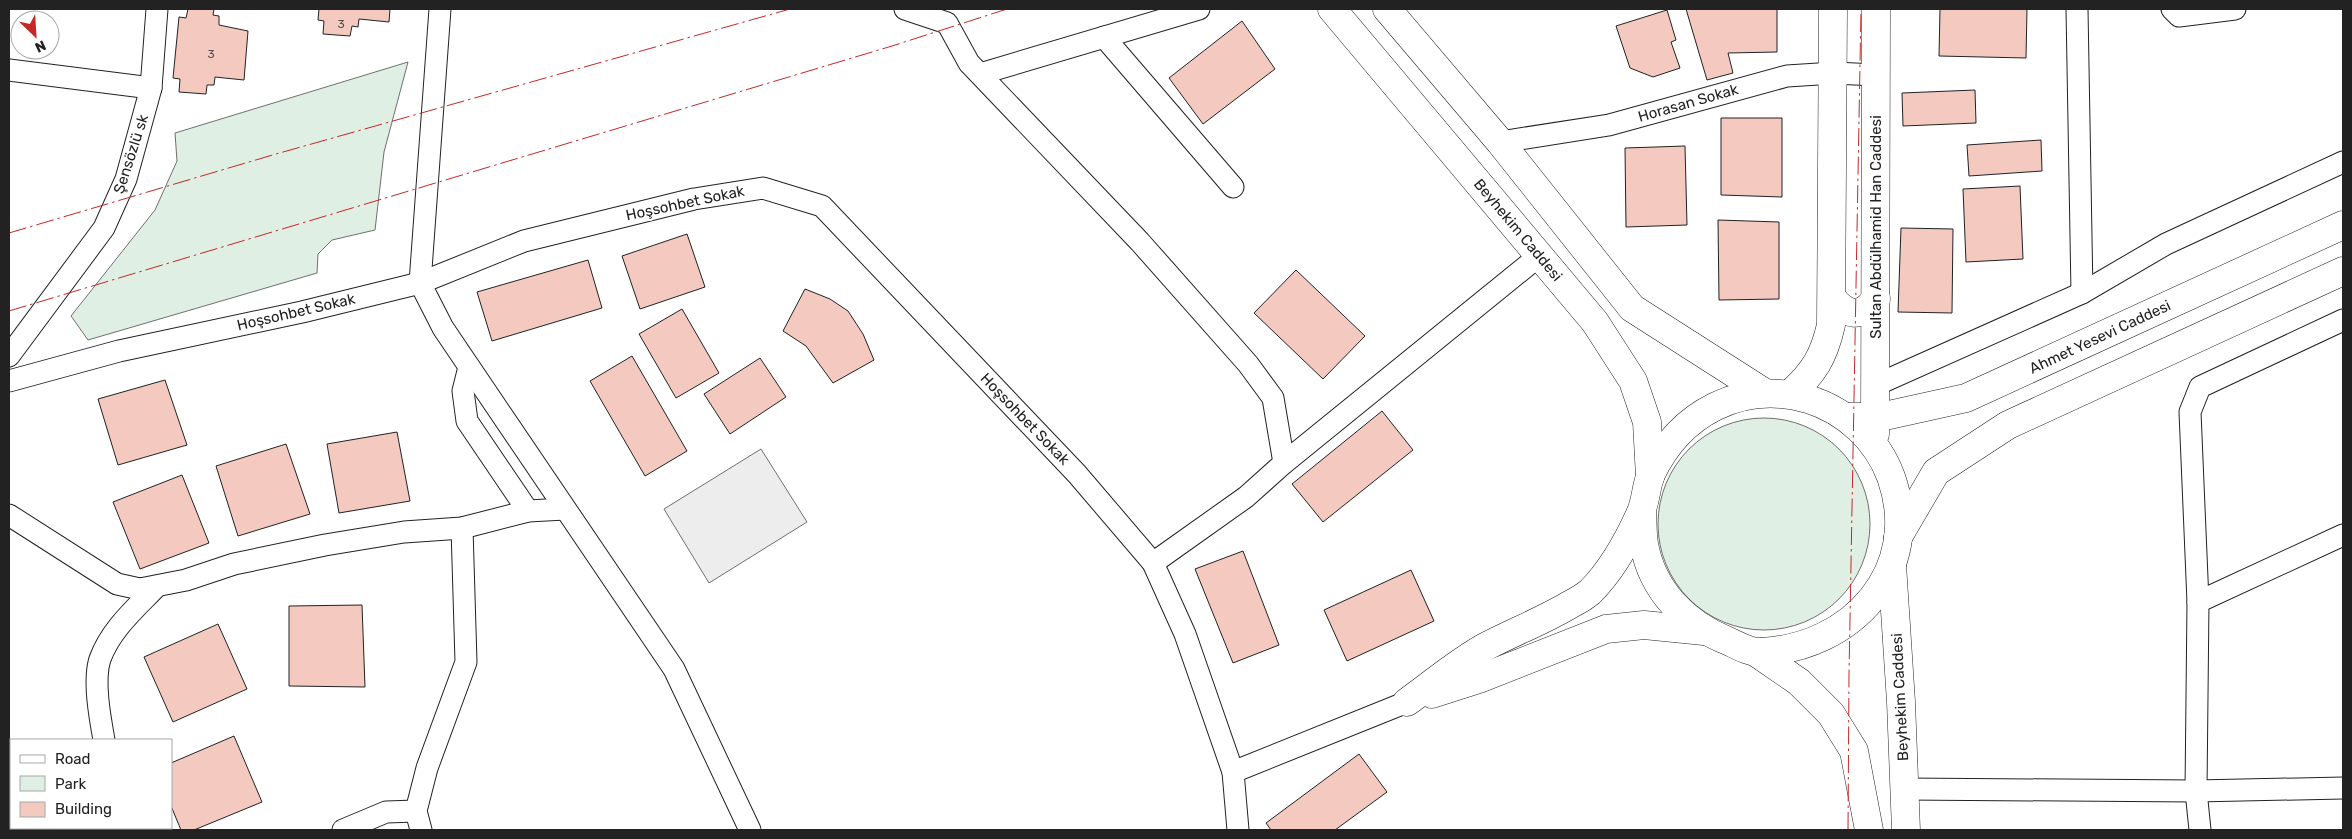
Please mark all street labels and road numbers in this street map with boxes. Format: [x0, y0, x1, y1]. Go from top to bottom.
street label: Horasan Sokak [1636, 80, 1740, 126]
street label: Şensözlü sk [110, 112, 152, 196]
street label: Sultan Abdülhamid Han Caddesi [1867, 115, 1885, 339]
street label: Beyhekim Caddesi [1470, 175, 1566, 285]
street label: Hoşsohbet Sokak [624, 182, 746, 224]
street label: Hoşsohbet Sokak [235, 290, 357, 334]
street label: Ahmet Yesevi Caddesi [2026, 296, 2174, 378]
street label: Hoşsohbet Sokak [977, 369, 1074, 469]
street label: Beyhekim Caddesi [1888, 633, 1912, 761]

